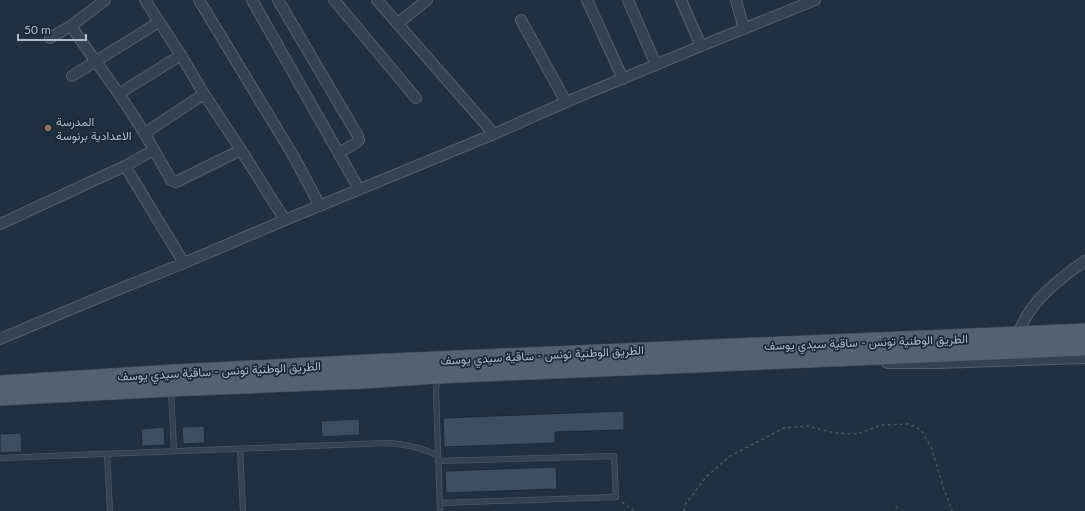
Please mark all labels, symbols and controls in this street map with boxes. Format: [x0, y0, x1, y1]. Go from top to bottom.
scale bar [18, 16, 86, 42]
text: 50 m [24, 22, 51, 37]
place label: المدرسة الاعدادية برنوسة [56, 114, 132, 144]
marker: المدرسة الاعدادية برنوسة [43, 123, 53, 133]
street label: الطريق الوطنية تونس - ساقية سيدي يوسف [764, 331, 968, 356]
street label: الطريق الوطنية تونس - ساقية سيدي يوسف [440, 342, 644, 371]
street label: الطريق الوطنية تونس - ساقية سيدي يوسف [117, 358, 321, 387]

